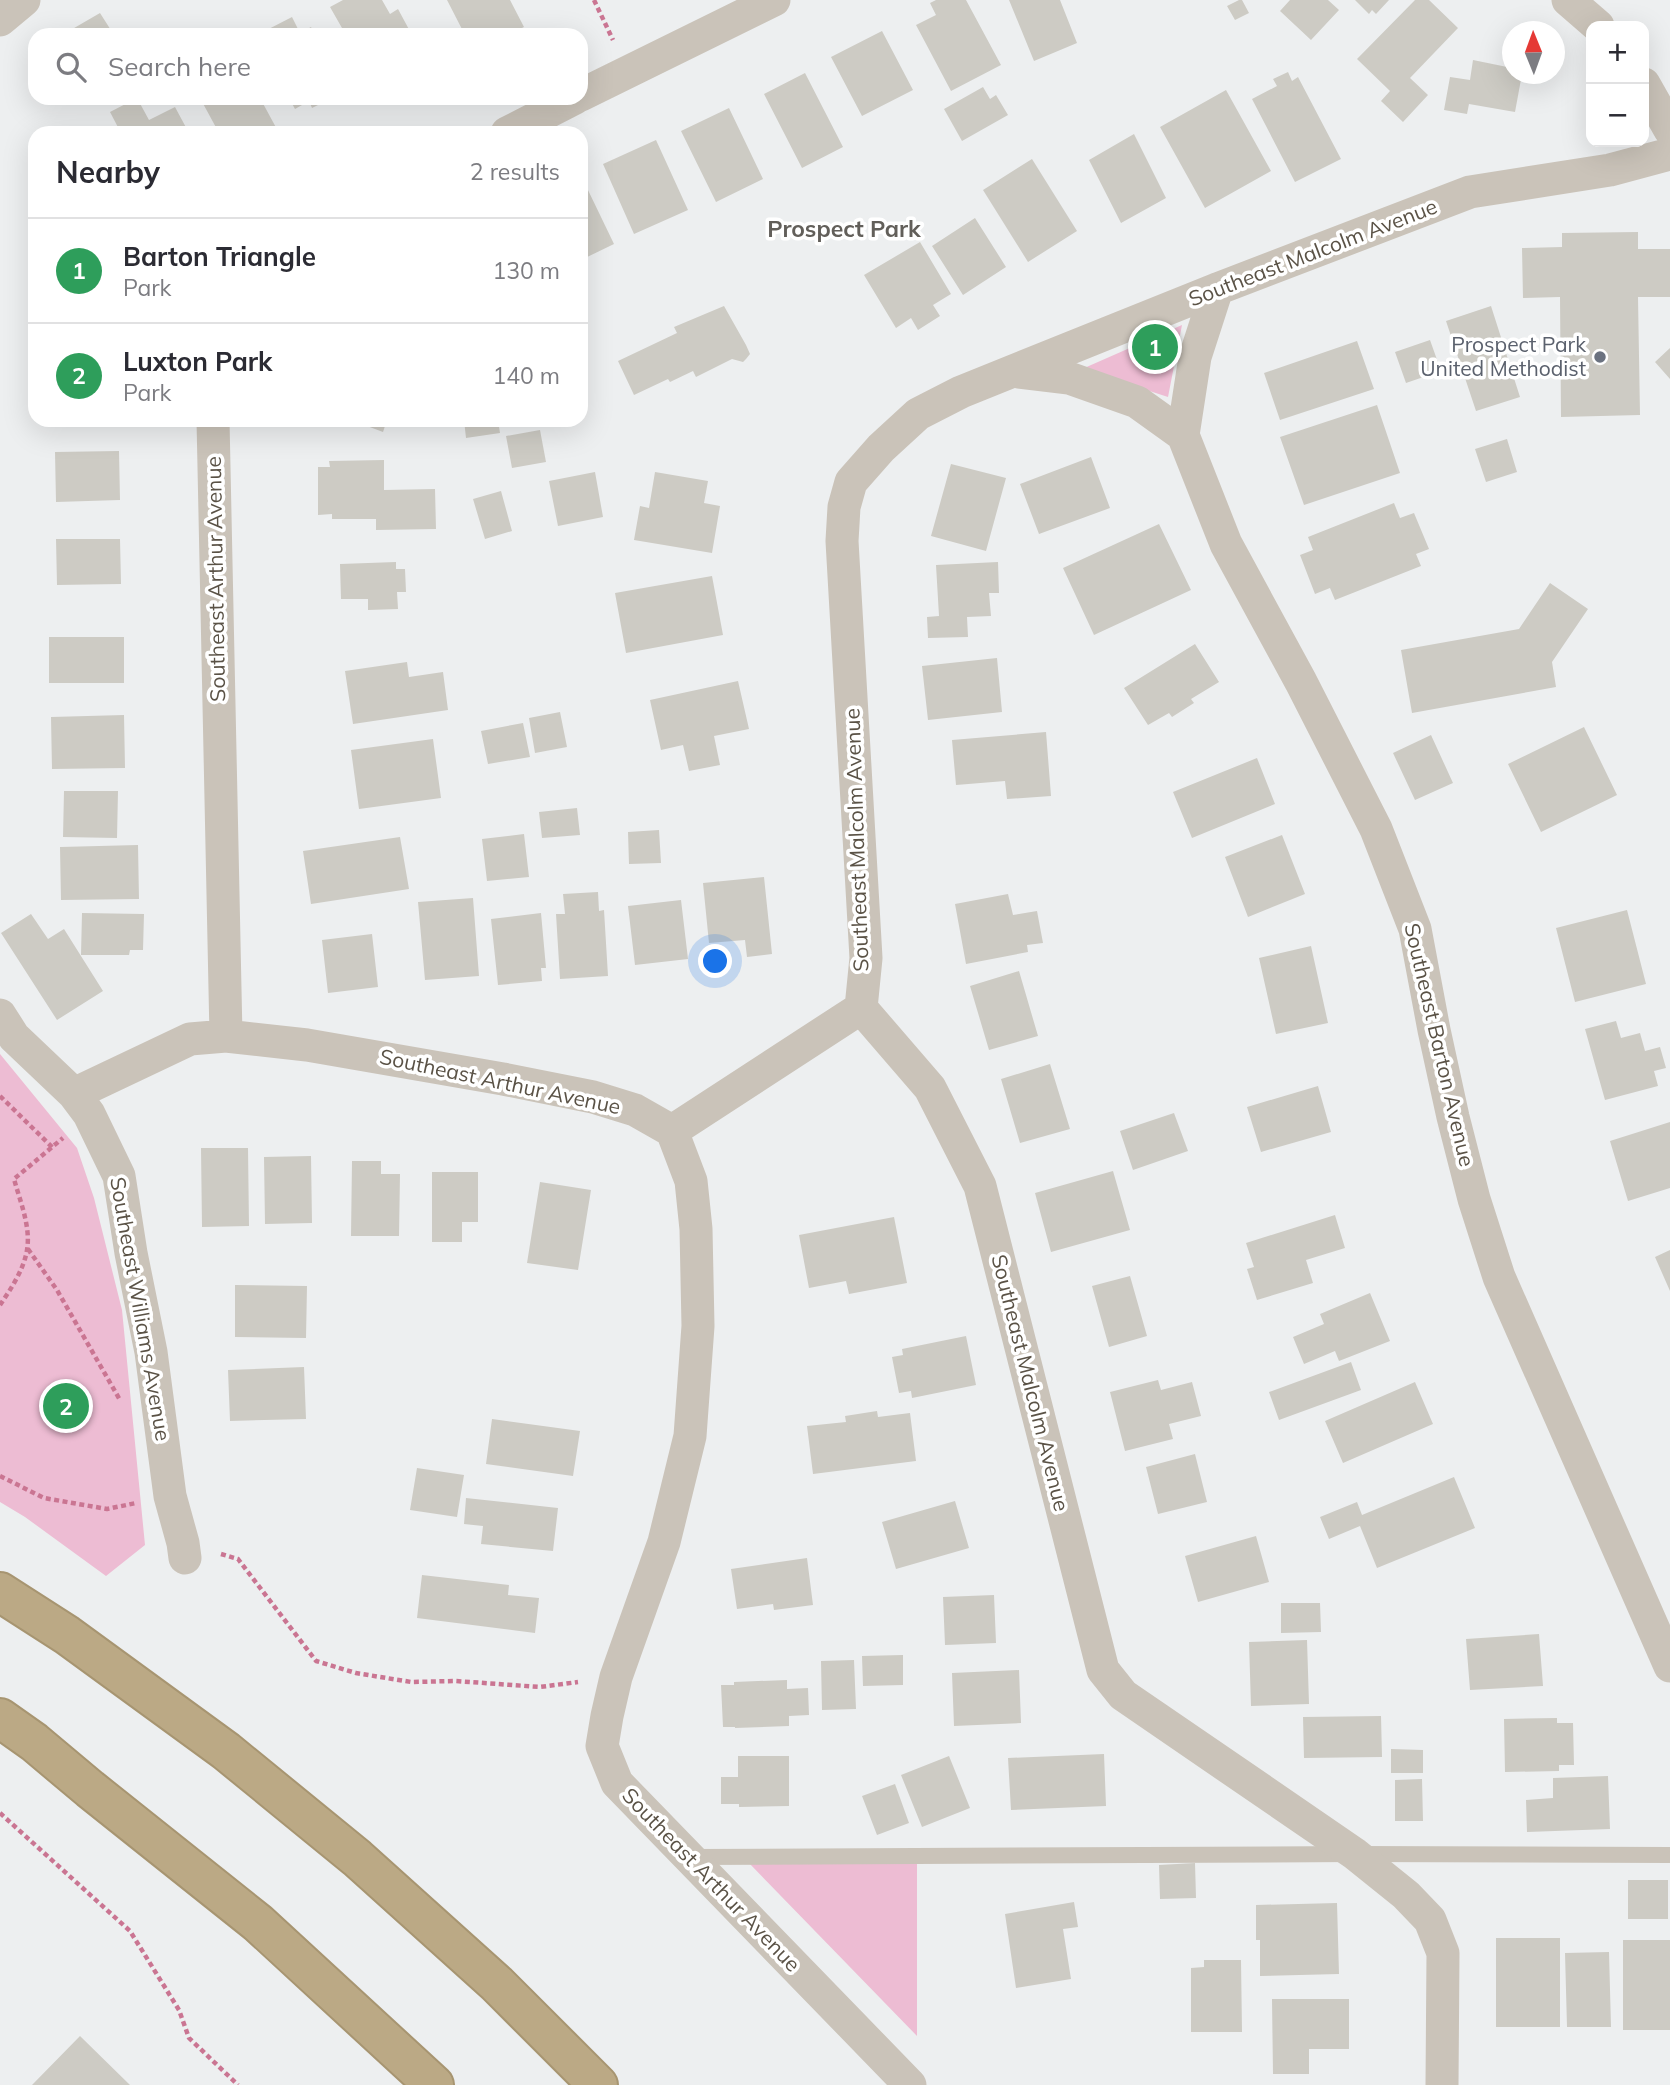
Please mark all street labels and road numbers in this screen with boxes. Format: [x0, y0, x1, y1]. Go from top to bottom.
street label: Southeast Malcolm Avenue [1185, 193, 1440, 311]
street label: Southeast Arthur Avenue [200, 456, 230, 702]
street label: Southeast Malcolm Avenue [838, 708, 874, 972]
street label: Southeast Barton Avenue [1399, 920, 1481, 1169]
street label: Southeast Arthur Avenue [377, 1043, 623, 1119]
street label: Southeast Williams Avenue [105, 1175, 177, 1443]
street label: Southeast Malcolm Avenue [986, 1252, 1076, 1514]
street label: Southeast Arthur Avenue [617, 1782, 806, 1977]

